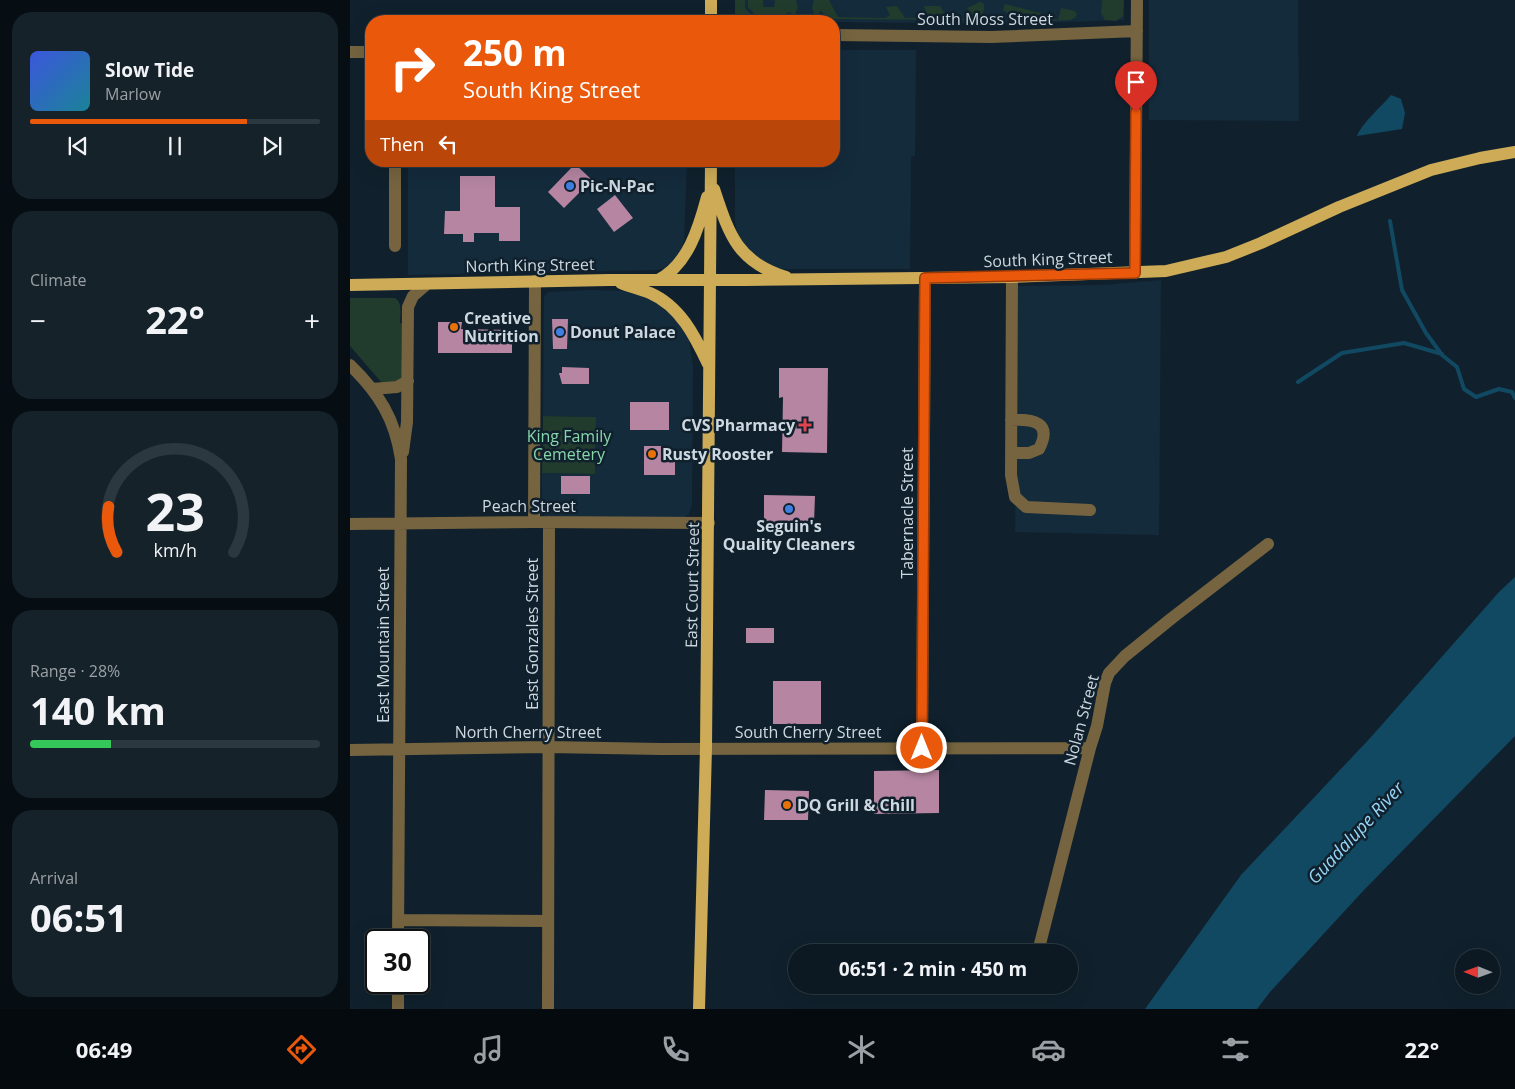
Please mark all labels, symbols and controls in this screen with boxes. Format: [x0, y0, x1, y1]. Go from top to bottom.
street label: South Moss Street [917, 8, 1053, 30]
text: 250 m [463, 29, 567, 76]
icon: right [380, 35, 445, 100]
text: Slow Tide [105, 57, 194, 83]
pin [1115, 61, 1157, 112]
icon: arrive [1122, 68, 1150, 96]
text: South King Street [463, 74, 640, 104]
text: Marlow [105, 83, 161, 105]
icon: left [434, 130, 462, 158]
text: Then [380, 131, 424, 157]
icon: previous [64, 132, 92, 160]
icon: pause [161, 132, 189, 160]
icon: next [258, 132, 286, 160]
place label: Pic-N-Pac [580, 175, 654, 197]
marker: Pic-N-Pac [564, 180, 576, 192]
street label: South King Street [983, 246, 1113, 272]
street label: North King Street [465, 253, 595, 277]
text: Climate [30, 269, 87, 291]
text: 22° [145, 293, 205, 345]
text: − [30, 301, 46, 339]
text: + [304, 301, 320, 339]
place label: Creative Nutrition [464, 307, 539, 347]
marker: Creative Nutrition [448, 321, 460, 333]
place label: Donut Palace [570, 321, 676, 343]
marker: Donut Palace [554, 326, 566, 338]
place label: CVS Pharmacy [681, 414, 796, 436]
marker: CVS Pharmacy [799, 419, 811, 431]
park label: King Family Cemetery [527, 425, 612, 465]
place label: Rusty Rooster [662, 443, 773, 465]
street label: Tabernacle Street [896, 447, 918, 579]
marker: Rusty Rooster [646, 448, 658, 460]
text: 23 [145, 475, 205, 546]
street label: Peach Street [482, 495, 576, 517]
marker: Seguin's Quality Cleaners [783, 503, 795, 515]
place label: Seguin's Quality Cleaners [723, 515, 855, 555]
street label: East Court Street [680, 522, 704, 648]
text: km/h [153, 538, 197, 562]
street label: East Gonzales Street [521, 558, 543, 710]
street label: East Mountain Street [372, 567, 394, 723]
text: Range · 28% [30, 660, 120, 682]
street label: Nolan Street [1058, 672, 1104, 768]
text: 140 km [30, 684, 166, 736]
street label: North Cherry Street [455, 721, 602, 743]
street label: South Cherry Street [735, 721, 882, 743]
position arrow [895, 721, 947, 773]
water label: Guadalupe River [1302, 775, 1409, 889]
place label: DQ Grill & Chill [797, 794, 915, 816]
marker: DQ Grill & Chill [781, 799, 793, 811]
text: Arrival [30, 867, 78, 889]
text: 06:51 [30, 891, 128, 943]
speed limit sign: 30 [365, 929, 430, 994]
north arrow [1455, 949, 1500, 994]
map controls [1455, 949, 1500, 994]
text: 06:51 · 2 min · 450 m [839, 956, 1027, 982]
icon: directions [284, 1032, 319, 1067]
icon: music [471, 1032, 506, 1067]
icon: phone [658, 1032, 693, 1067]
icon: climate [844, 1032, 879, 1067]
icon: car [1031, 1032, 1066, 1067]
icon: filters [1218, 1032, 1253, 1067]
text: 06:49 [76, 1034, 132, 1064]
text: 22° [1404, 1034, 1439, 1064]

